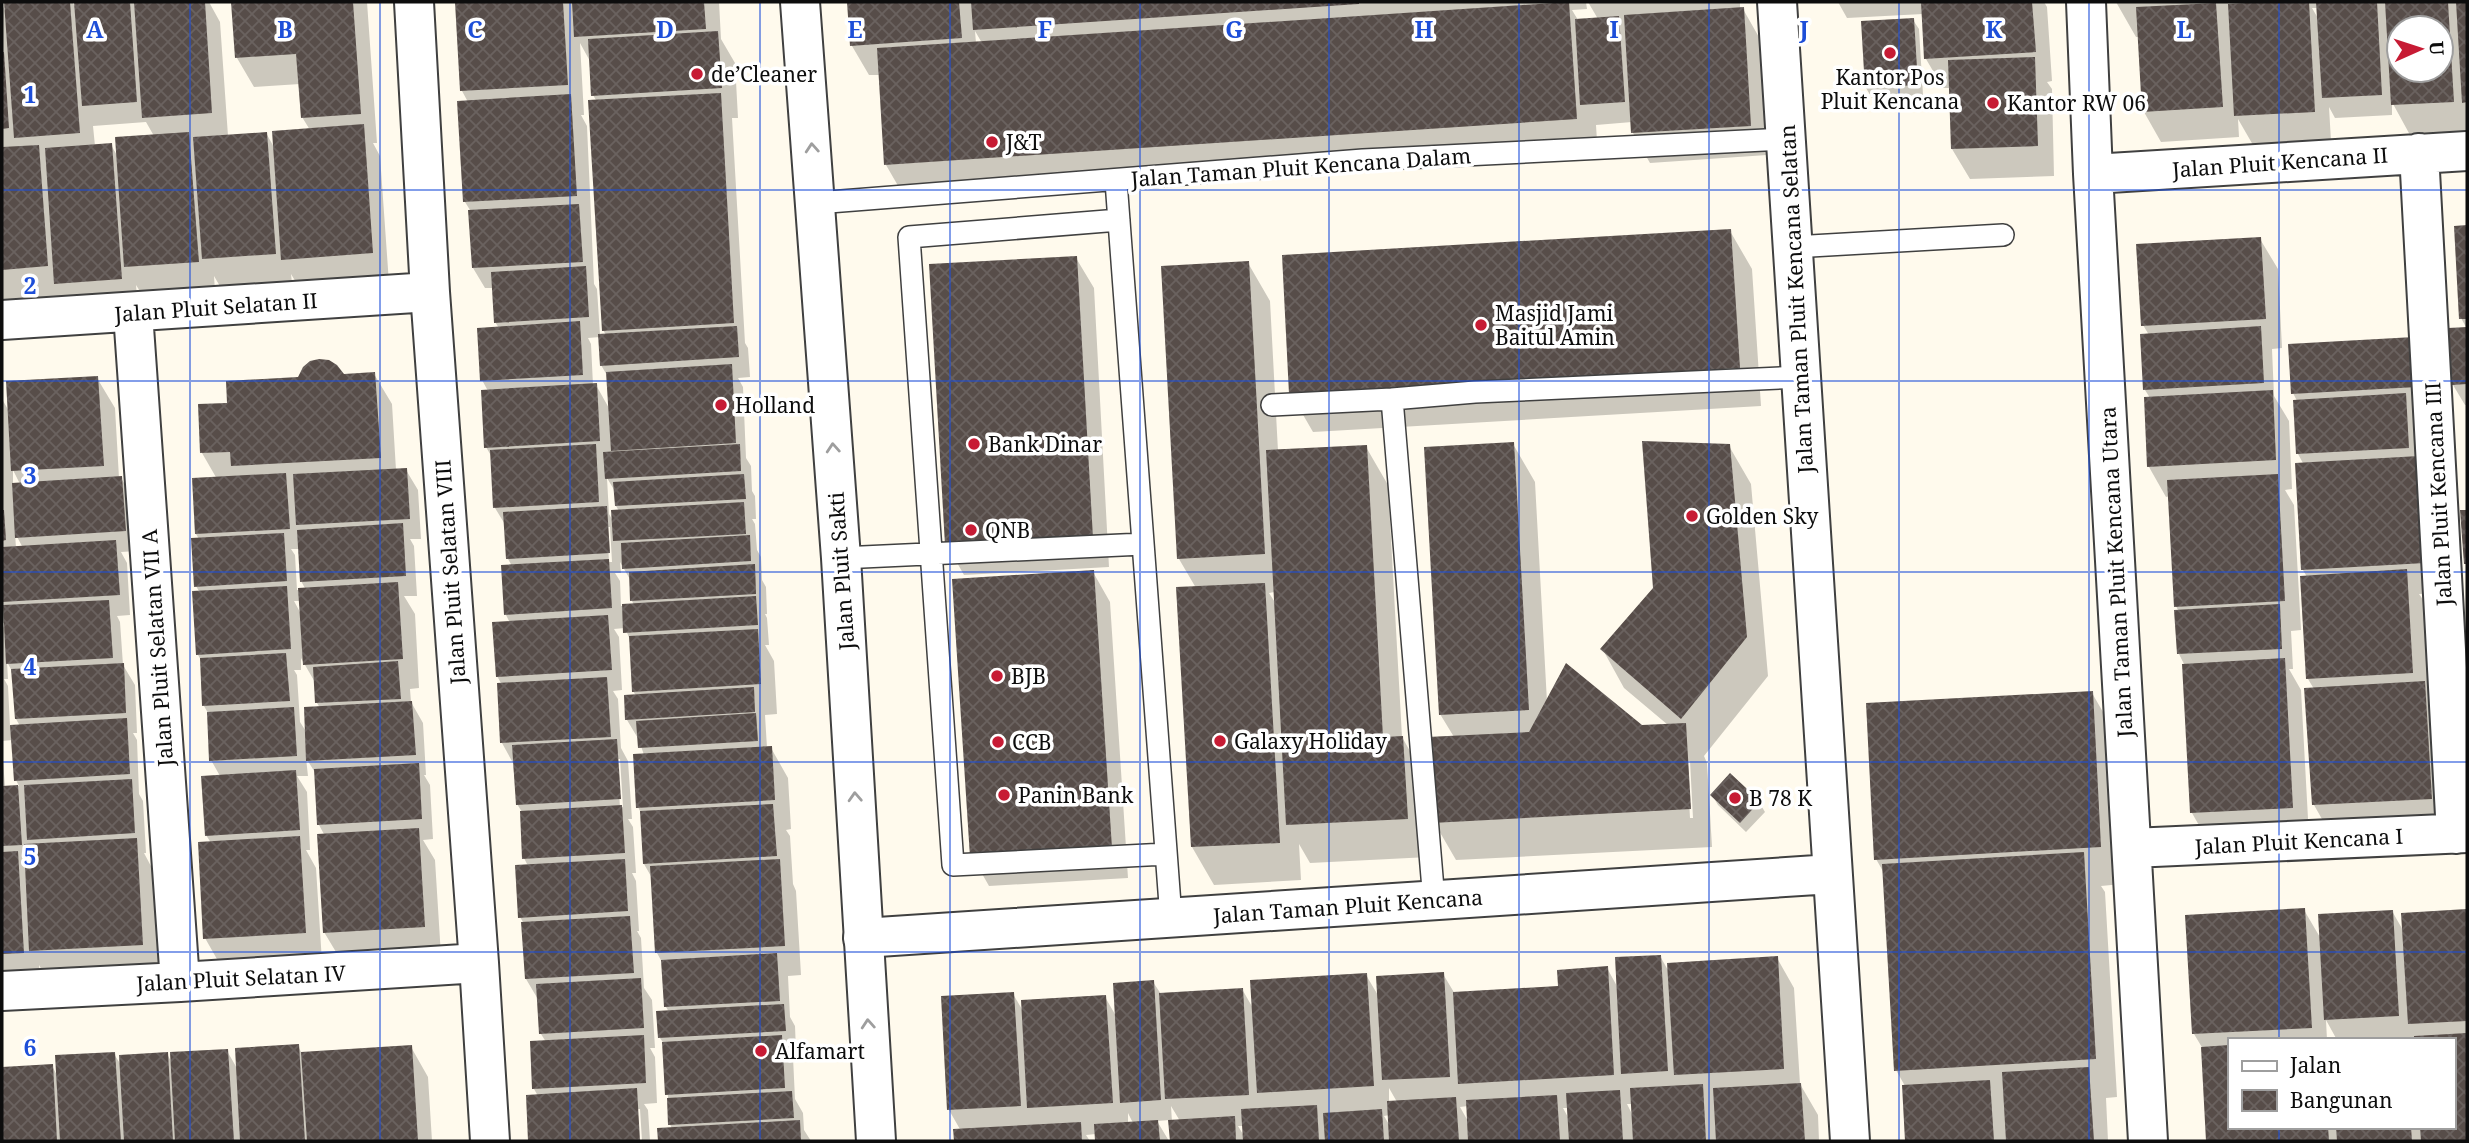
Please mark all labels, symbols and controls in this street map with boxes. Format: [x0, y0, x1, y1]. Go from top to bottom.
text: A [86, 13, 104, 45]
text: B [277, 13, 293, 45]
text: C [467, 13, 483, 45]
text: D [656, 13, 674, 45]
text: E [847, 13, 863, 45]
text: F [1038, 13, 1052, 45]
text: G [1225, 13, 1243, 45]
text: H [1415, 13, 1434, 45]
text: I [1609, 13, 1619, 45]
text: J [1798, 13, 1809, 45]
text: K [1986, 13, 2003, 45]
text: L [2176, 13, 2192, 45]
north arrow [2385, 14, 2455, 84]
text: U [2424, 40, 2450, 56]
marker: Kantor Pos Pluit Kencana [1882, 45, 1898, 61]
place label: de’Cleaner [711, 60, 817, 88]
place label: Kantor Pos Pluit Kencana [1821, 63, 1959, 115]
marker: de’Cleaner [689, 66, 705, 82]
text: 1 [24, 78, 37, 110]
place label: Kantor RW 06 [2007, 89, 2146, 117]
marker: Kantor RW 06 [1985, 95, 2001, 111]
street label: Jalan Taman Pluit Kencana Selatan [1773, 124, 1819, 475]
place label: J&T [1005, 128, 1041, 156]
marker: J&T [984, 134, 1000, 150]
street label: Jalan Pluit Kencana II [2170, 140, 2389, 184]
street label: Jalan Taman Pluit Kencana Dalam [1129, 141, 1472, 193]
one-way arrow [805, 142, 820, 153]
text: 2 [24, 269, 37, 301]
street label: Jalan Pluit Selatan II [113, 286, 318, 328]
place label: Masjid Jami Baitul Amin [1495, 299, 1615, 351]
marker: Masjid Jami Baitul Amin [1473, 317, 1489, 333]
street label: Jalan Pluit Kencana III [2418, 381, 2458, 608]
place label: Holland [735, 391, 815, 419]
marker: Holland [713, 397, 729, 413]
street label: Jalan Taman Pluit Kencana Utara [2093, 406, 2139, 739]
place label: Bank Dinar [988, 430, 1102, 458]
marker: Bank Dinar [966, 436, 982, 452]
one-way arrow [826, 442, 841, 453]
text: 3 [24, 459, 37, 491]
street label: Jalan Pluit Selatan VIII [428, 459, 472, 686]
street label: Jalan Pluit Sakti [821, 491, 861, 652]
place label: Golden Sky [1706, 502, 1818, 530]
marker: Golden Sky [1684, 508, 1700, 524]
place label: QNB [985, 516, 1030, 544]
marker: QNB [963, 522, 979, 538]
street label: Jalan Pluit Selatan VII A [135, 528, 179, 769]
text: 4 [24, 650, 37, 682]
place label: BJB [1011, 662, 1046, 690]
marker: BJB [989, 668, 1005, 684]
place label: Galaxy Holiday [1234, 727, 1387, 755]
place label: CCB [1012, 728, 1052, 756]
marker: Galaxy Holiday [1212, 733, 1228, 749]
marker: CCB [990, 734, 1006, 750]
place label: Panin Bank [1018, 781, 1134, 809]
place label: B 78 K [1749, 784, 1812, 812]
marker: Panin Bank [996, 787, 1012, 803]
marker: B 78 K [1727, 790, 1743, 806]
one-way arrow [848, 791, 863, 802]
street label: Jalan Pluit Kencana I [2193, 822, 2404, 860]
text: 5 [24, 840, 37, 872]
street label: Jalan Taman Pluit Kencana [1211, 883, 1484, 929]
street label: Jalan Pluit Selatan IV [134, 958, 347, 998]
one-way arrow [861, 1018, 876, 1029]
text: 6 [24, 1031, 37, 1063]
place label: Alfamart [775, 1037, 865, 1065]
legend [2228, 1038, 2455, 1129]
marker: Alfamart [753, 1043, 769, 1059]
text: Jalan [2289, 1051, 2341, 1079]
text: Bangunan [2290, 1086, 2393, 1114]

